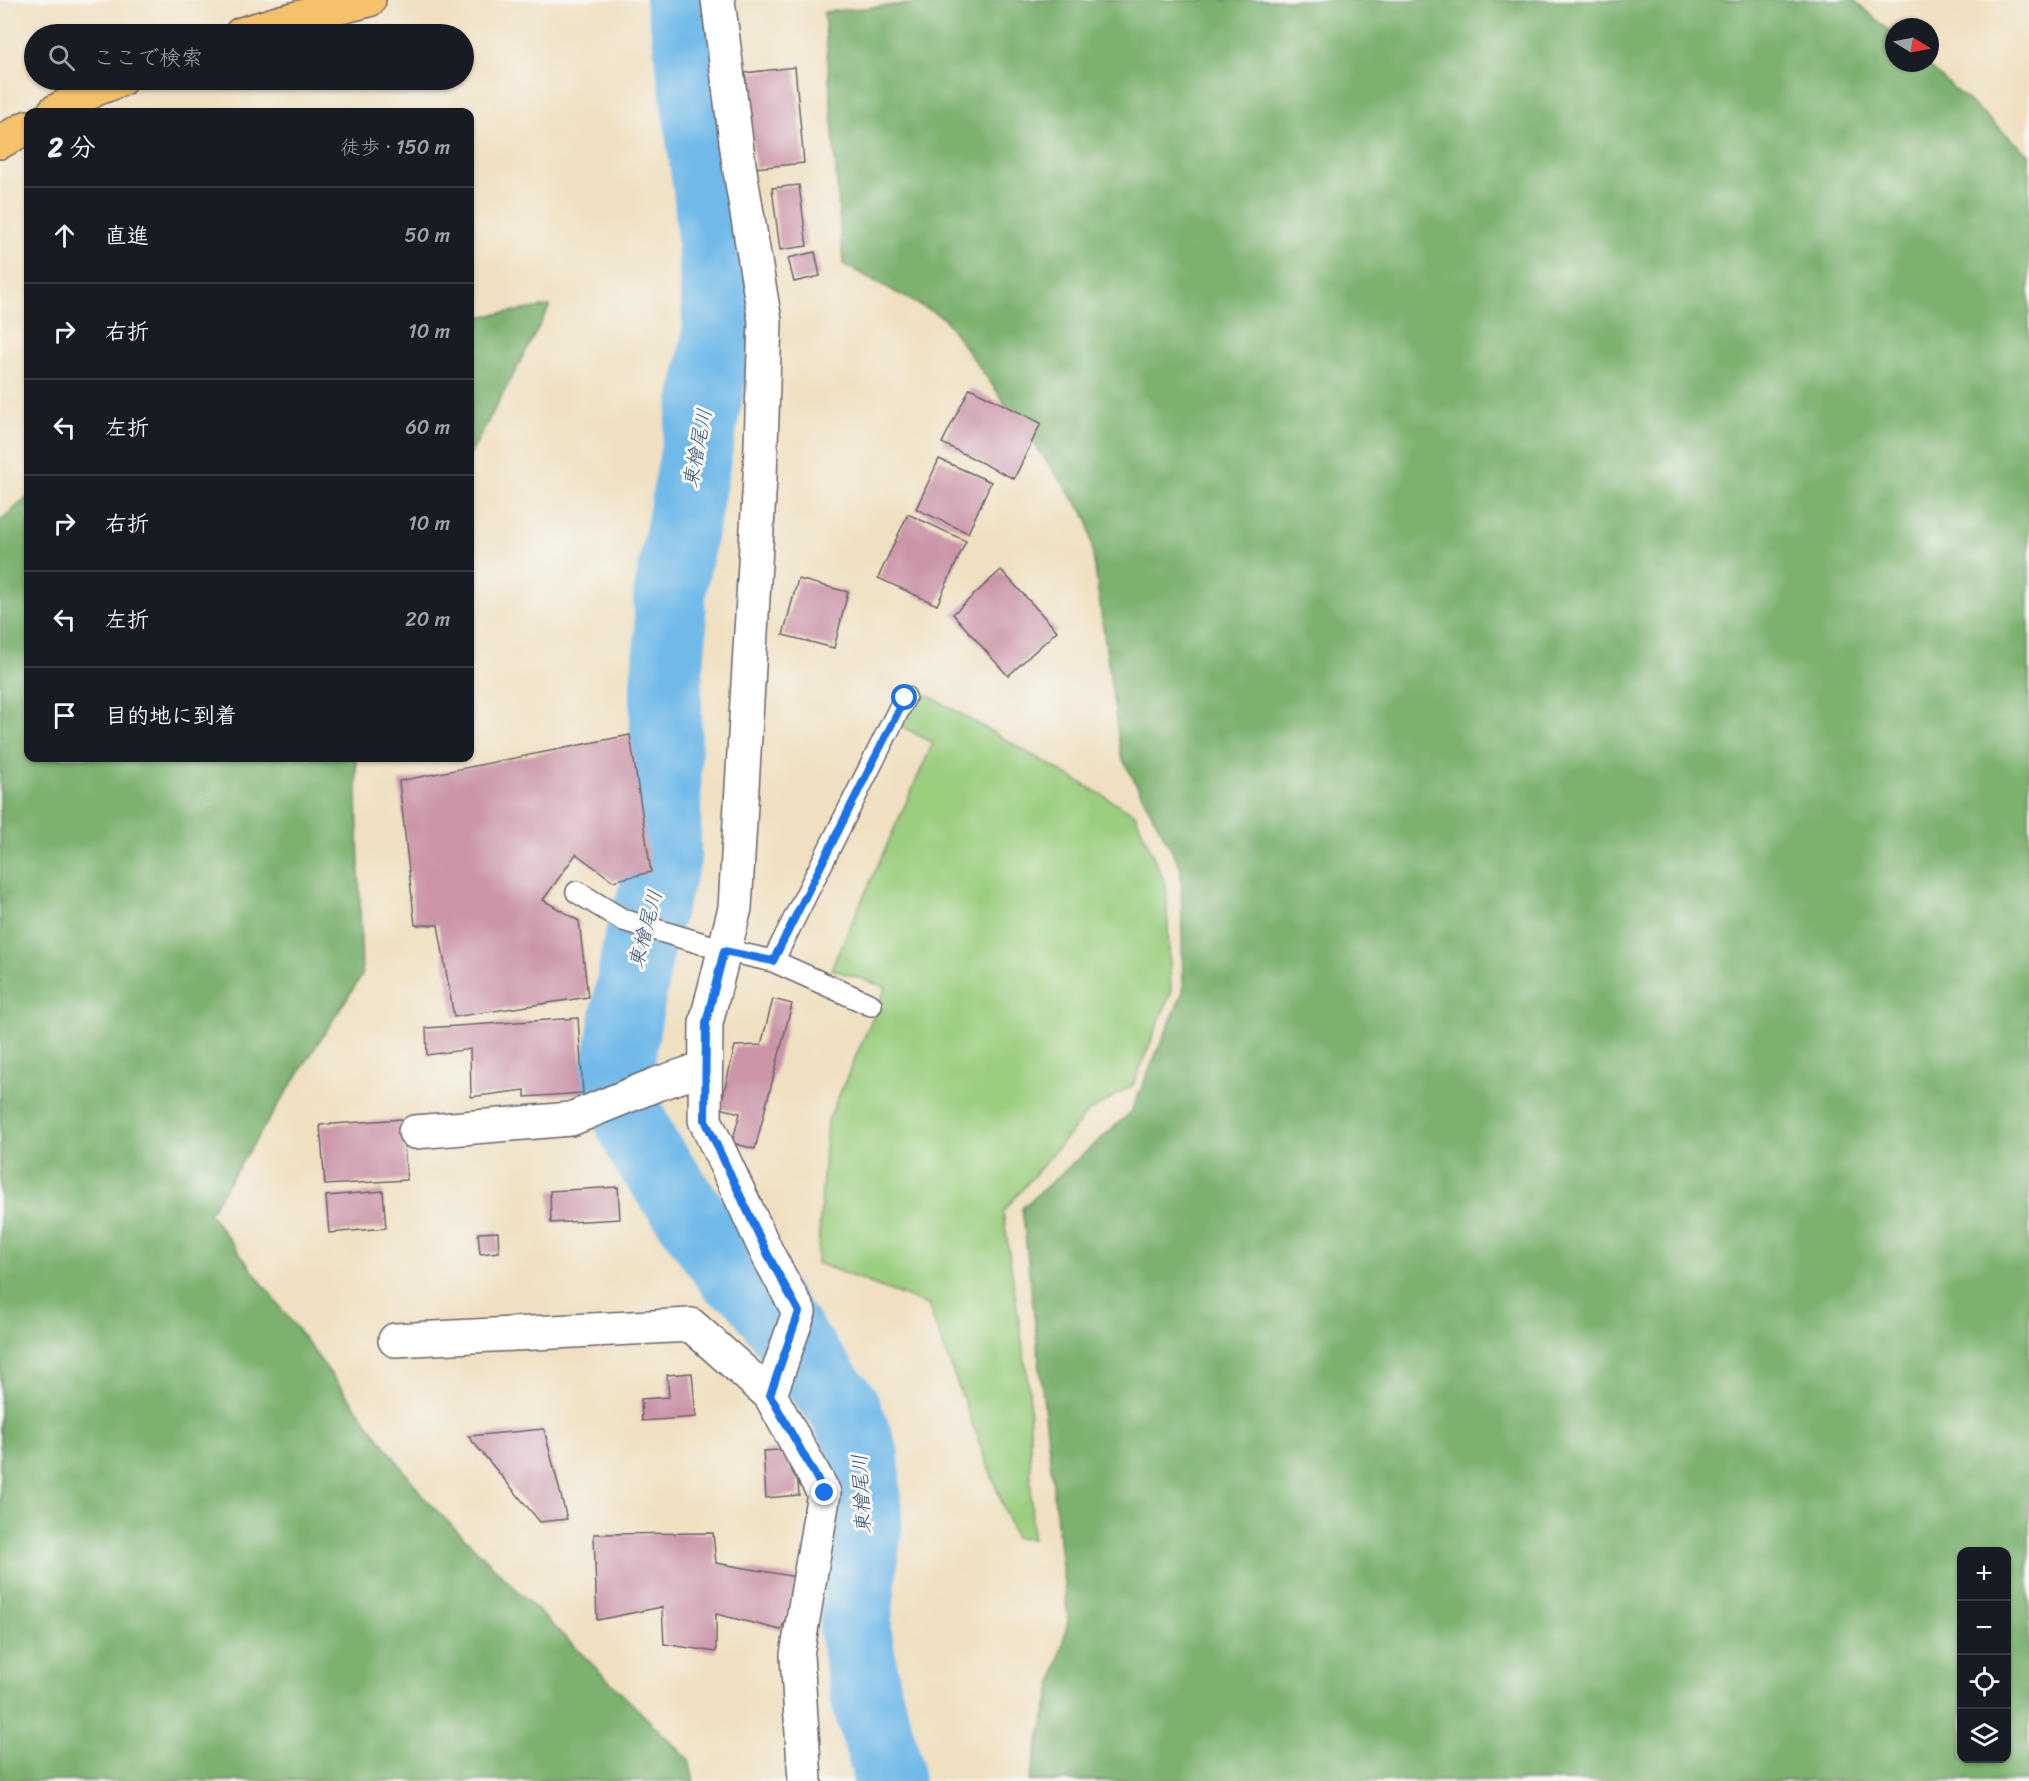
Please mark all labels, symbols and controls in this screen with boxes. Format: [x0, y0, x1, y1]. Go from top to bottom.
north arrow [1885, 18, 1939, 72]
search box [24, 24, 474, 90]
text: ここで検索 [93, 38, 203, 77]
icon: search [45, 41, 78, 74]
text: 2 分 [48, 124, 96, 170]
text: 徒歩 · 150 m [340, 130, 450, 165]
text: 直進 [105, 216, 149, 255]
text: 50 m [405, 218, 450, 253]
icon: ahead [48, 219, 81, 252]
text: 右折 [105, 312, 149, 351]
text: 10 m [408, 314, 450, 349]
icon: right [48, 315, 81, 348]
water label: 東檜尾川 [673, 405, 722, 491]
text: 左折 [105, 408, 149, 447]
text: 60 m [405, 410, 450, 445]
icon: left [48, 411, 81, 444]
text: 右折 [105, 504, 149, 543]
text: 10 m [408, 506, 450, 541]
icon: right [48, 507, 81, 540]
text: 左折 [105, 600, 149, 639]
text: 20 m [405, 602, 450, 637]
icon: left [48, 603, 81, 636]
route start [891, 684, 917, 710]
text: 目的地に到着 [105, 696, 237, 735]
icon: arrive [48, 699, 81, 732]
water label: 東檜尾川 [618, 886, 673, 972]
water label: 東檜尾川 [842, 1453, 881, 1535]
route end [811, 1479, 837, 1505]
map controls [1957, 1547, 2011, 1763]
button: + [1957, 1547, 2011, 1601]
button: − [1957, 1601, 2011, 1655]
button: locate [1957, 1655, 2011, 1709]
button: layers [1957, 1709, 2011, 1763]

